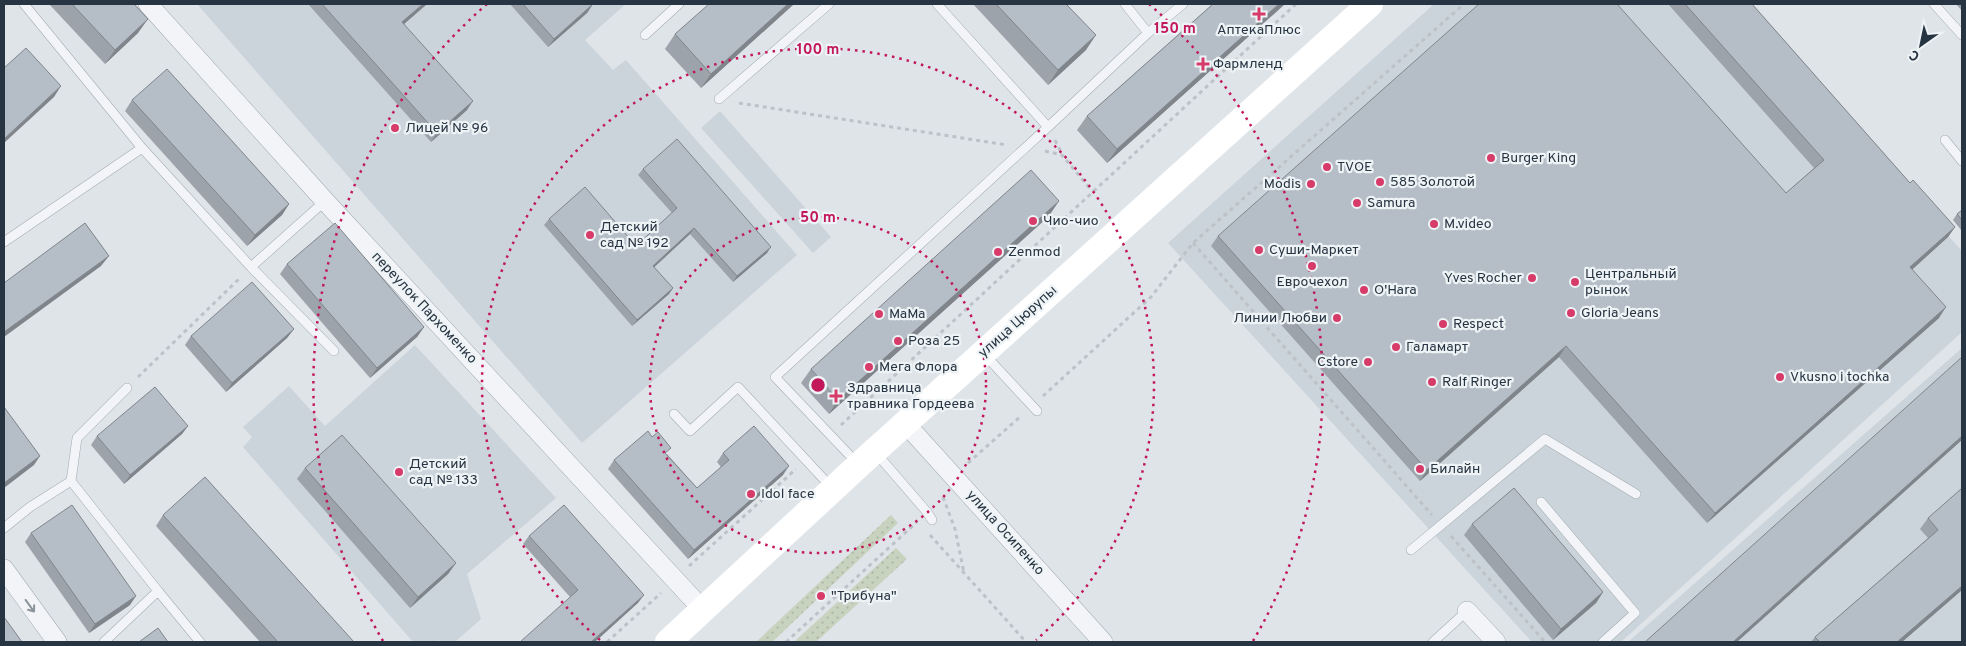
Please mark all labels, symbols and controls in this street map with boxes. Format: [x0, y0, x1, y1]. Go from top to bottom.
marker: АптекаПлюс [1253, 8, 1265, 20]
text: 150 m [1154, 20, 1196, 39]
north arrow [1896, 20, 1946, 70]
place label: АптекаПлюс [1217, 22, 1301, 39]
text: 100 m [797, 41, 839, 60]
text: С [1906, 45, 1923, 64]
place label: Фармленд [1213, 56, 1283, 73]
marker: Фармленд [1197, 58, 1209, 70]
place label: Лицей № 96 [405, 120, 488, 137]
marker: Лицей № 96 [389, 122, 401, 134]
place label: Burger King [1501, 150, 1576, 167]
marker: Burger King [1485, 152, 1497, 164]
place label: TVOE [1337, 159, 1372, 176]
marker: TVOE [1321, 161, 1333, 173]
place label: 585 Золотой [1390, 174, 1475, 191]
place label: Modis [1264, 176, 1301, 193]
marker: 585 Золотой [1374, 176, 1386, 188]
marker: Modis [1305, 178, 1317, 190]
place label: Samura [1367, 195, 1415, 212]
marker: Samura [1351, 197, 1363, 209]
text: 50 m [800, 209, 836, 228]
place label: Чио-чио [1043, 213, 1099, 230]
marker: Чио-чио [1027, 215, 1039, 227]
place label: M.video [1444, 216, 1492, 233]
marker: M.video [1428, 218, 1440, 230]
place label: Детский сад № 192 [600, 219, 669, 252]
marker: Детский сад № 192 [584, 229, 596, 241]
place label: Суши-Маркет [1269, 242, 1359, 259]
place label: Zenmod [1008, 244, 1061, 261]
marker: Суши-Маркет [1253, 244, 1265, 256]
marker: Zenmod [992, 246, 1004, 258]
street label: переулок Пархоменко [368, 248, 480, 368]
marker: Еврочехол [1306, 260, 1318, 272]
place label: Центральный рынок [1585, 266, 1677, 299]
place label: Yves Rocher [1444, 270, 1523, 287]
marker: Yves Rocher [1526, 272, 1538, 284]
place label: Еврочехол [1276, 274, 1348, 291]
marker: Центральный рынок [1569, 276, 1581, 288]
street label: улица Цюрупы [975, 282, 1061, 362]
place label: O'Hara [1374, 282, 1417, 299]
marker: O'Hara [1358, 284, 1370, 296]
place label: Gloria Jeans [1581, 305, 1659, 322]
place label: МаМа [889, 306, 925, 323]
marker: Gloria Jeans [1565, 307, 1577, 319]
marker: МаМа [873, 308, 885, 320]
place label: Линии Любви [1233, 310, 1327, 327]
marker: Линии Любви [1331, 312, 1343, 324]
place label: Respect [1453, 316, 1504, 333]
marker: Respect [1437, 318, 1449, 330]
place label: Роза 25 [908, 333, 960, 350]
marker: Роза 25 [892, 335, 904, 347]
place label: Галамарт [1406, 339, 1468, 356]
marker: Галамарт [1390, 341, 1402, 353]
place label: Cstore [1317, 354, 1358, 371]
marker: Cstore [1362, 356, 1374, 368]
place label: Мега Флора [879, 359, 957, 376]
marker: Мега Флора [863, 361, 875, 373]
place label: Vkusno i tochka [1790, 369, 1889, 386]
marker: Vkusno i tochka [1774, 371, 1786, 383]
place label: Ralf Ringer [1442, 374, 1513, 391]
centre of rings [809, 376, 827, 394]
marker: Ralf Ringer [1426, 376, 1438, 388]
place label: Здравница травника Гордеева [847, 380, 974, 413]
marker: Здравница травника Гордеева [829, 389, 843, 403]
place label: Детский сад № 133 [409, 456, 478, 489]
place label: Билайн [1430, 461, 1480, 478]
marker: Билайн [1414, 463, 1426, 475]
marker: Детский сад № 133 [393, 466, 405, 478]
place label: Idol face [761, 486, 814, 503]
street label: улица Осипенко [962, 487, 1048, 579]
marker: Idol face [745, 488, 757, 500]
place label: "Трибуна" [831, 588, 897, 605]
marker: "Трибуна" [815, 590, 827, 602]
one-way arrow [25, 599, 35, 613]

